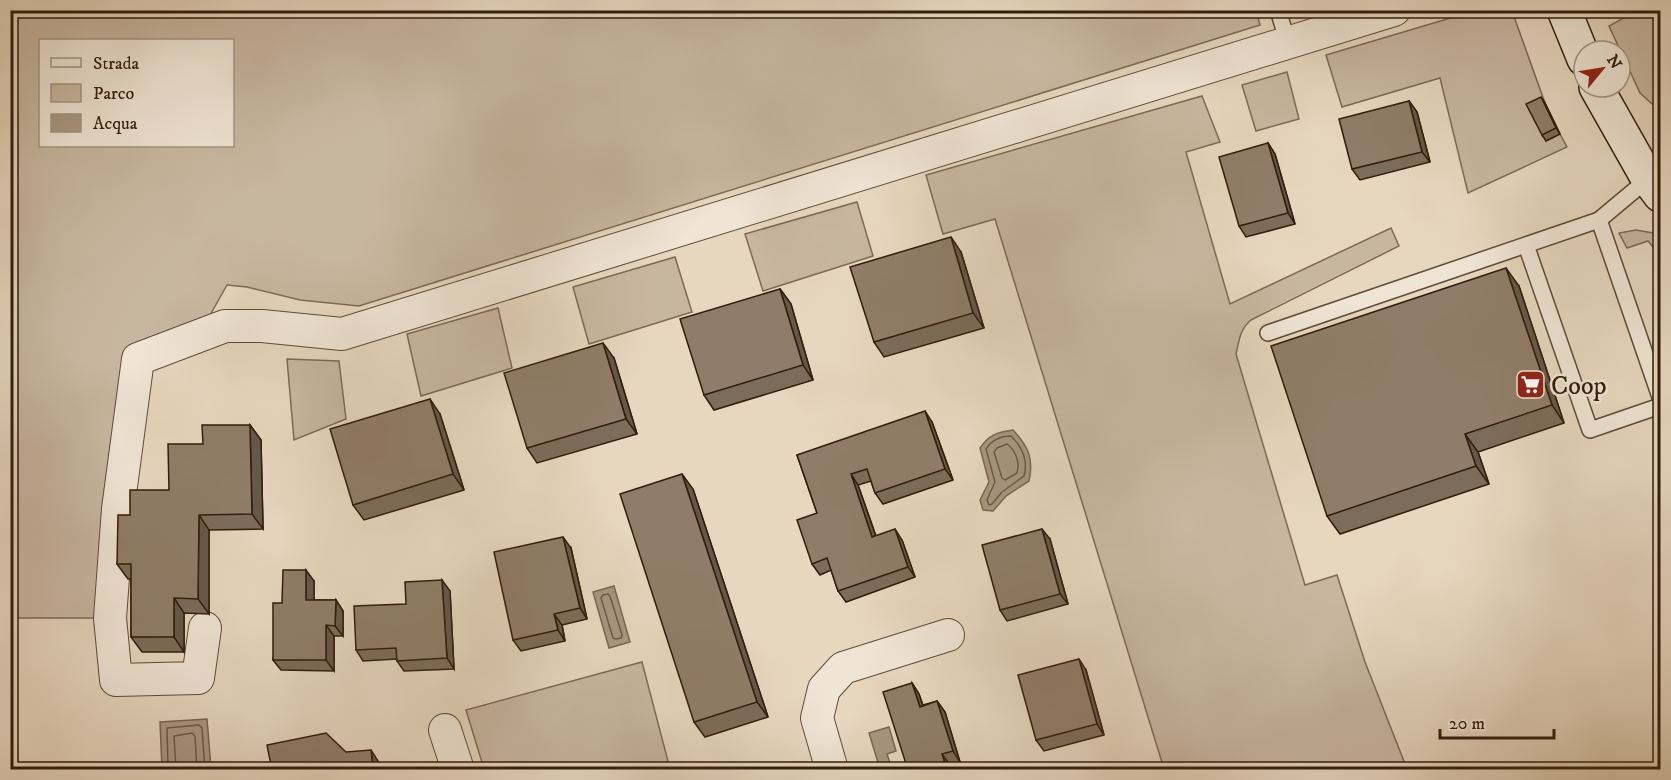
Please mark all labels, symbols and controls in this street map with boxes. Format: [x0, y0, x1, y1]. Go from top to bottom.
legend [39, 39, 234, 147]
north arrow [1572, 39, 1632, 99]
text: N [1602, 51, 1626, 73]
text: Strada [93, 53, 140, 75]
text: Parco [93, 83, 134, 105]
text: Acqua [93, 113, 138, 135]
supermarket icon: Coop [1514, 369, 1546, 401]
place label: Coop [1551, 370, 1607, 403]
scale bar [1440, 702, 1554, 740]
text: 20 m [1449, 713, 1485, 735]

